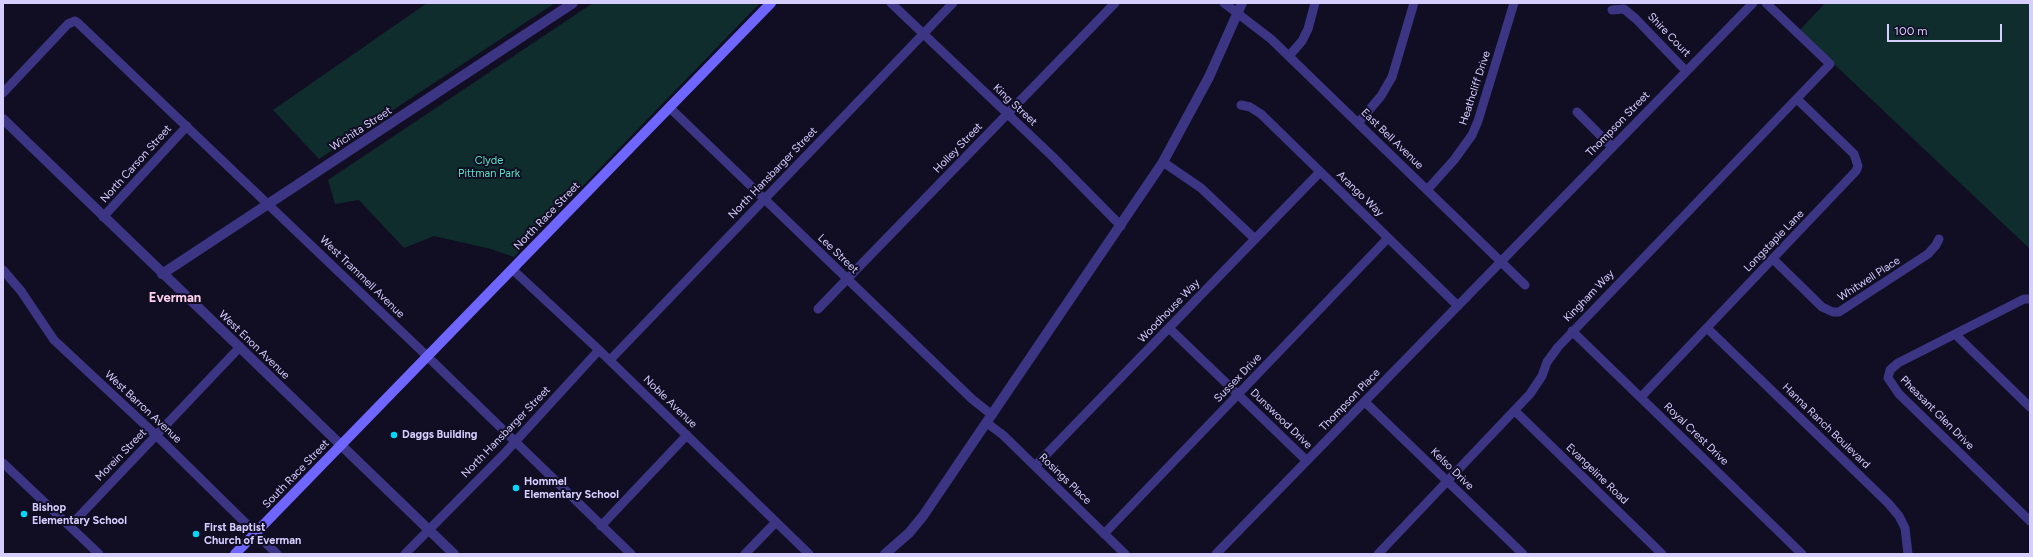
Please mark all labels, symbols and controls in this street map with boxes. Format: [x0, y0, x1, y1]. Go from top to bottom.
street label: Shire Court [1645, 10, 1693, 60]
scale bar [1889, 16, 2004, 42]
text: 100 m [1894, 24, 1928, 38]
street label: Heathcliff Drive [1457, 49, 1493, 127]
street label: King Street [990, 81, 1040, 129]
street label: Thompson Street [1584, 89, 1652, 159]
street label: Wichita Street [328, 104, 394, 154]
street label: East Bell Avenue [1358, 106, 1426, 172]
street label: Holley Street [931, 120, 985, 176]
street label: North Carson Street [98, 122, 174, 206]
street label: North Hansbarger Street [726, 124, 820, 222]
park label: Clyde Pittman Park [458, 154, 520, 180]
street label: Arango Way [1334, 168, 1386, 220]
street label: North Race Street [511, 179, 583, 253]
street label: Longstaple Lane [1741, 207, 1807, 275]
street label: Lee Street [815, 231, 861, 277]
street label: West Trammell Avenue [317, 233, 407, 321]
street label: Whitwell Place [1835, 254, 1903, 304]
street label: Kingham Way [1561, 267, 1617, 325]
street label: Woodhouse Way [1135, 276, 1203, 346]
district label: Everman [149, 290, 201, 306]
street label: West Enon Avenue [216, 308, 292, 382]
street label: Sussex Drive [1212, 351, 1264, 405]
street label: Thompson Place [1317, 366, 1383, 434]
street label: West Barron Avenue [102, 368, 184, 446]
street label: Noble Avenue [640, 373, 700, 431]
street label: Pheasant Glen Drive [1897, 373, 1977, 453]
street label: Hanna Ranch Boulevard [1779, 381, 1873, 471]
street label: North Hansbarger Street [459, 383, 553, 481]
street label: Dunswood Drive [1247, 386, 1315, 452]
street label: Royal Crest Drive [1661, 400, 1731, 468]
street label: Morein Street [93, 426, 149, 484]
place label: Daggs Building [402, 428, 477, 442]
marker: Daggs Building [389, 430, 399, 440]
street label: South Race Street [260, 437, 332, 511]
street label: Evangeline Road [1563, 441, 1631, 507]
street label: Kelso Drive [1428, 445, 1476, 493]
street label: Rosings Place [1036, 451, 1094, 507]
place label: Hommel Elementary School [524, 475, 619, 501]
marker: Hommel Elementary School [511, 483, 521, 493]
place label: Bishop Elementary School [32, 501, 127, 527]
marker: Bishop Elementary School [19, 509, 29, 519]
place label: First Baptist Church of Everman [204, 521, 301, 547]
marker: First Baptist Church of Everman [191, 529, 201, 539]

